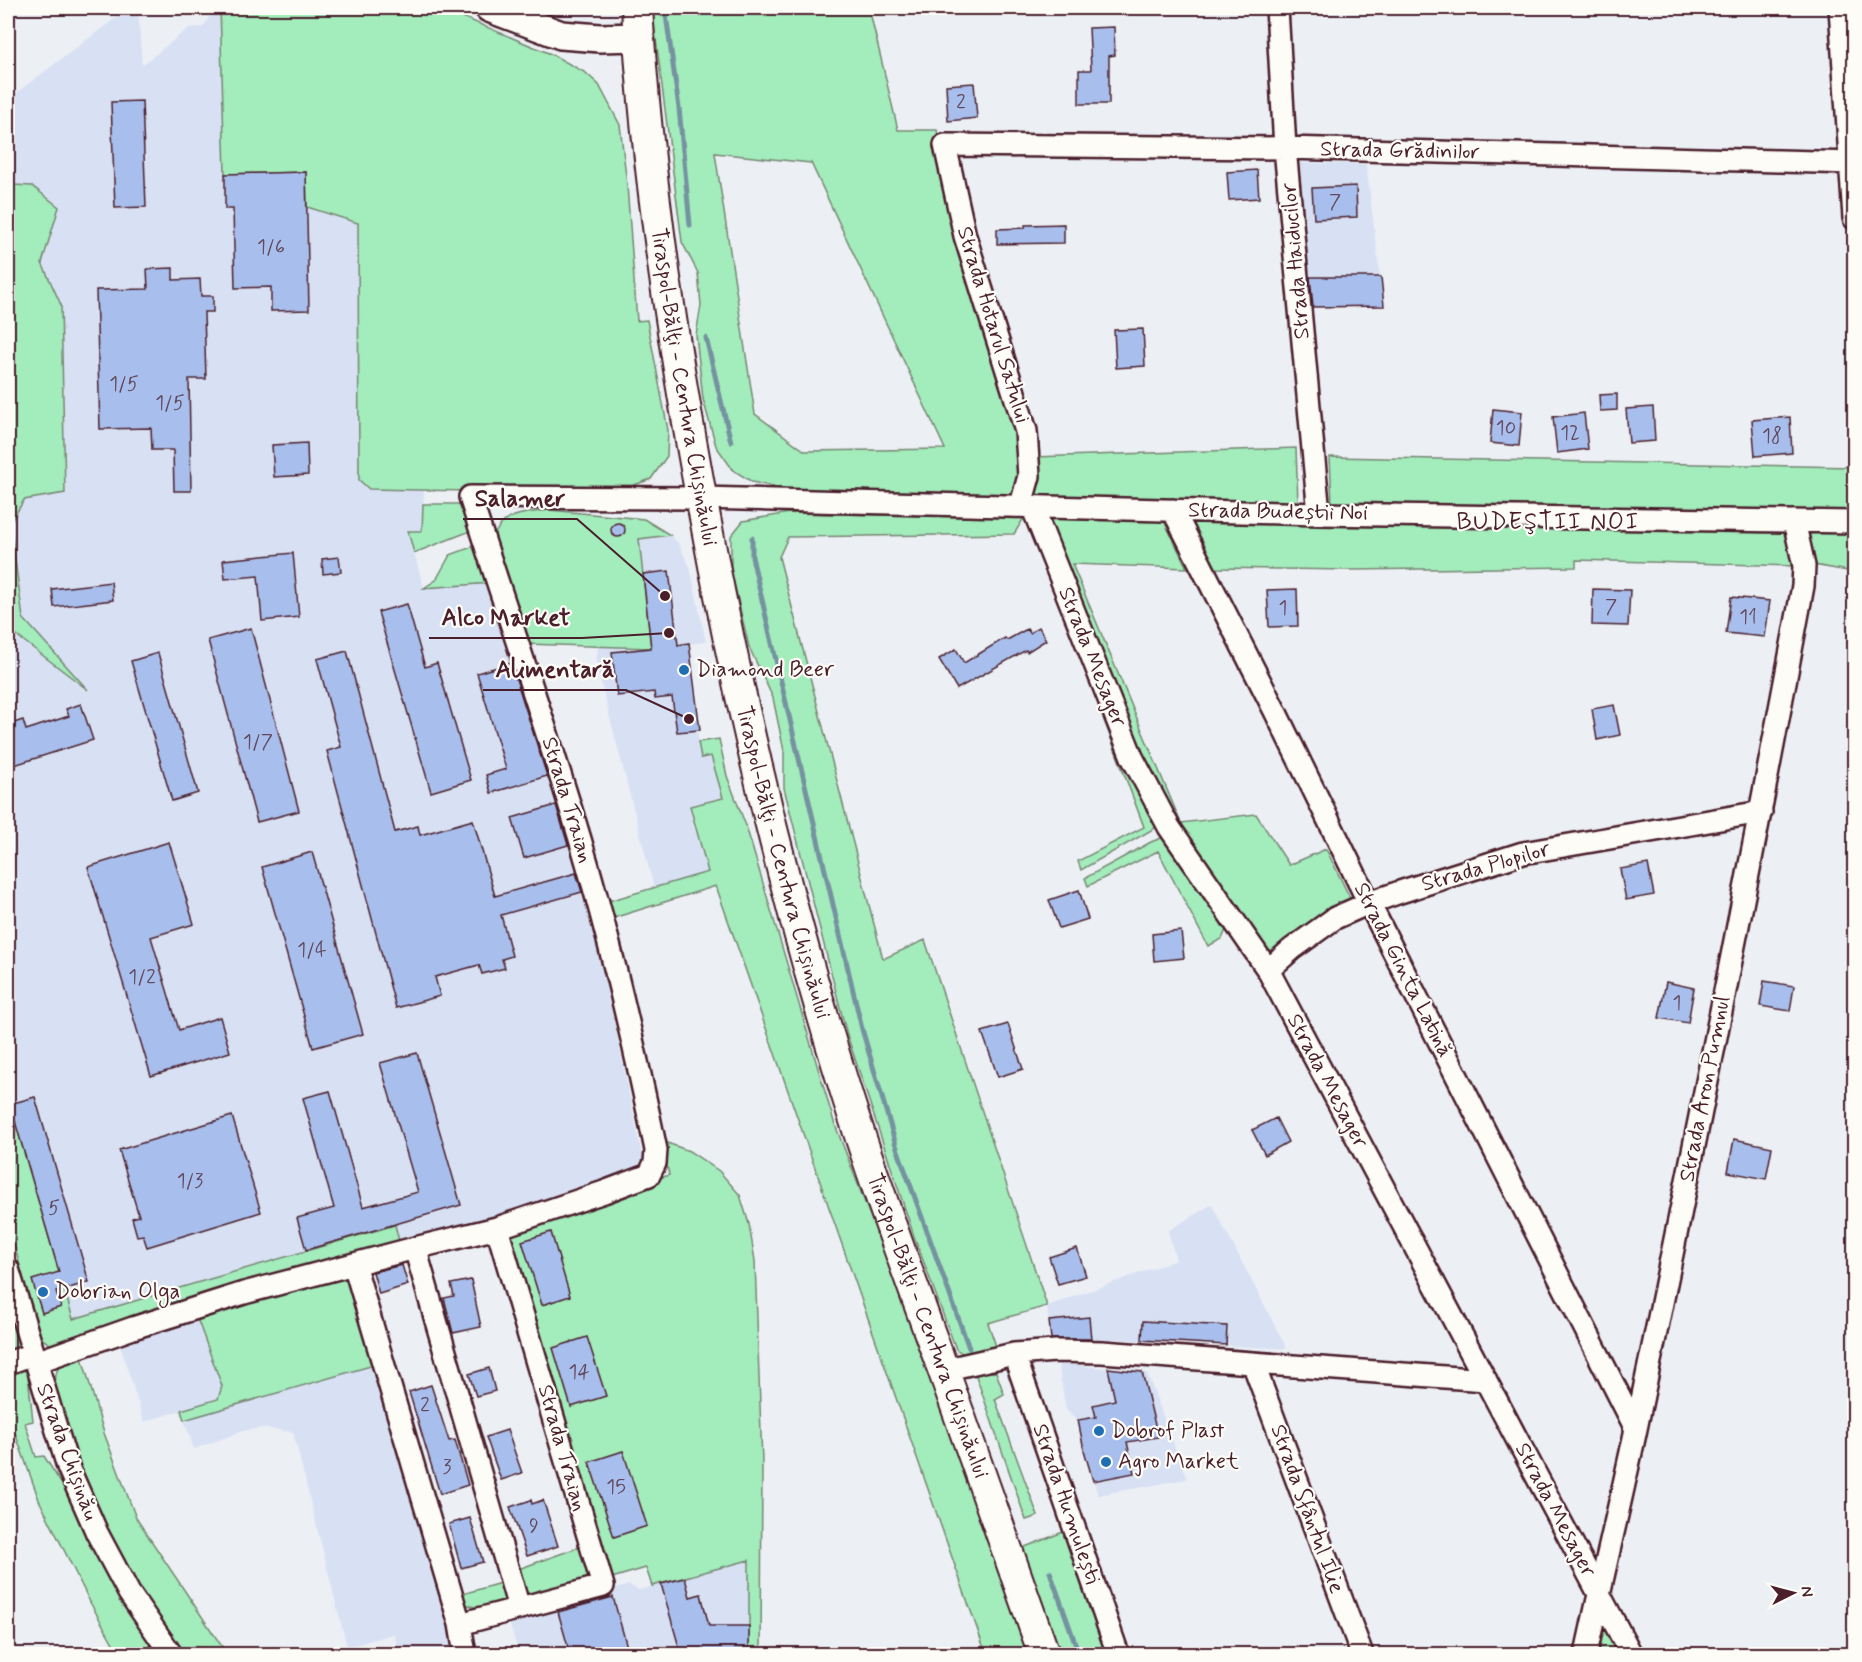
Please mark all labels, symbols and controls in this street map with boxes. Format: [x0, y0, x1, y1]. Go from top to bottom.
house number: 2 [956, 89, 966, 116]
street label: Strada Grădinilor [1320, 136, 1480, 166]
street label: Strada Haiducilor [1275, 181, 1317, 340]
house number: 7 [1329, 189, 1341, 216]
street label: Strada Hotarul Satului [950, 223, 1036, 427]
street label: Tiraspol-Bălţi - Centura Chișinăului [644, 226, 724, 548]
house number: 1/6 [257, 234, 285, 261]
house number: 1/5 [109, 371, 139, 398]
house number: 1/5 [155, 390, 185, 417]
house number: 10 [1496, 415, 1516, 442]
house number: 12 [1560, 420, 1580, 447]
house number: 18 [1762, 423, 1782, 450]
callout: Salamer [463, 477, 577, 519]
text: Salamer [475, 484, 565, 515]
street label: Strada Budeștii Noi [1188, 496, 1368, 528]
district label: BUDEŞTII NOI [1456, 507, 1640, 538]
street label: Strada Mesager [1050, 583, 1133, 732]
house number: 7 [1605, 594, 1617, 621]
house number: 1 [1279, 595, 1287, 622]
callout: Alco Market [429, 596, 582, 638]
text: Alco Market [442, 603, 571, 634]
house number: 11 [1739, 604, 1757, 631]
callout: Alimentară [483, 648, 626, 690]
text: Alimentară [496, 655, 614, 686]
place label: Diamond Beer [696, 656, 835, 684]
marker: Diamond Beer [677, 663, 691, 677]
street label: Tiraspol-Bălţi - Centura Chișinăului [729, 703, 837, 1022]
house number: 1/7 [243, 729, 273, 756]
street label: Strada Traian [535, 734, 599, 866]
street label: Strada Plopilor [1418, 835, 1554, 899]
street label: Strada Ginta Latină [1347, 878, 1459, 1062]
house number: 1/4 [297, 937, 327, 964]
house number: 1/2 [128, 964, 156, 991]
house number: 1 [1673, 990, 1681, 1017]
street label: Strada Aron Pumnul [1673, 994, 1737, 1184]
street label: Strada Mesager [1279, 1009, 1375, 1154]
house number: 1/3 [177, 1168, 203, 1195]
street label: Tiraspol-Bălţi - Centura Chișinăului [860, 1170, 995, 1482]
house number: 5 [48, 1195, 60, 1222]
place label: Dobrian Olga [55, 1278, 180, 1309]
marker: Dobrian Olga [36, 1285, 50, 1299]
house number: 14 [568, 1359, 590, 1386]
street label: Strada Chișinău [29, 1380, 105, 1524]
street label: Strada Traian [531, 1381, 593, 1515]
house number: 2 [420, 1392, 430, 1419]
place label: Dobrof Plast [1111, 1417, 1225, 1445]
street label: Strada Humulești [1026, 1420, 1106, 1588]
street label: Strada Sfântul Ilie [1263, 1421, 1351, 1598]
marker: Dobrof Plast [1092, 1424, 1106, 1438]
street label: Strada Mesager [1507, 1438, 1603, 1583]
place label: Agro Market [1118, 1448, 1239, 1477]
house number: 3 [442, 1454, 452, 1481]
marker: Agro Market [1099, 1455, 1113, 1469]
house number: 15 [606, 1474, 626, 1501]
house number: 9 [529, 1513, 539, 1540]
north arrow [1763, 1563, 1823, 1623]
text: N [1795, 1585, 1817, 1598]

